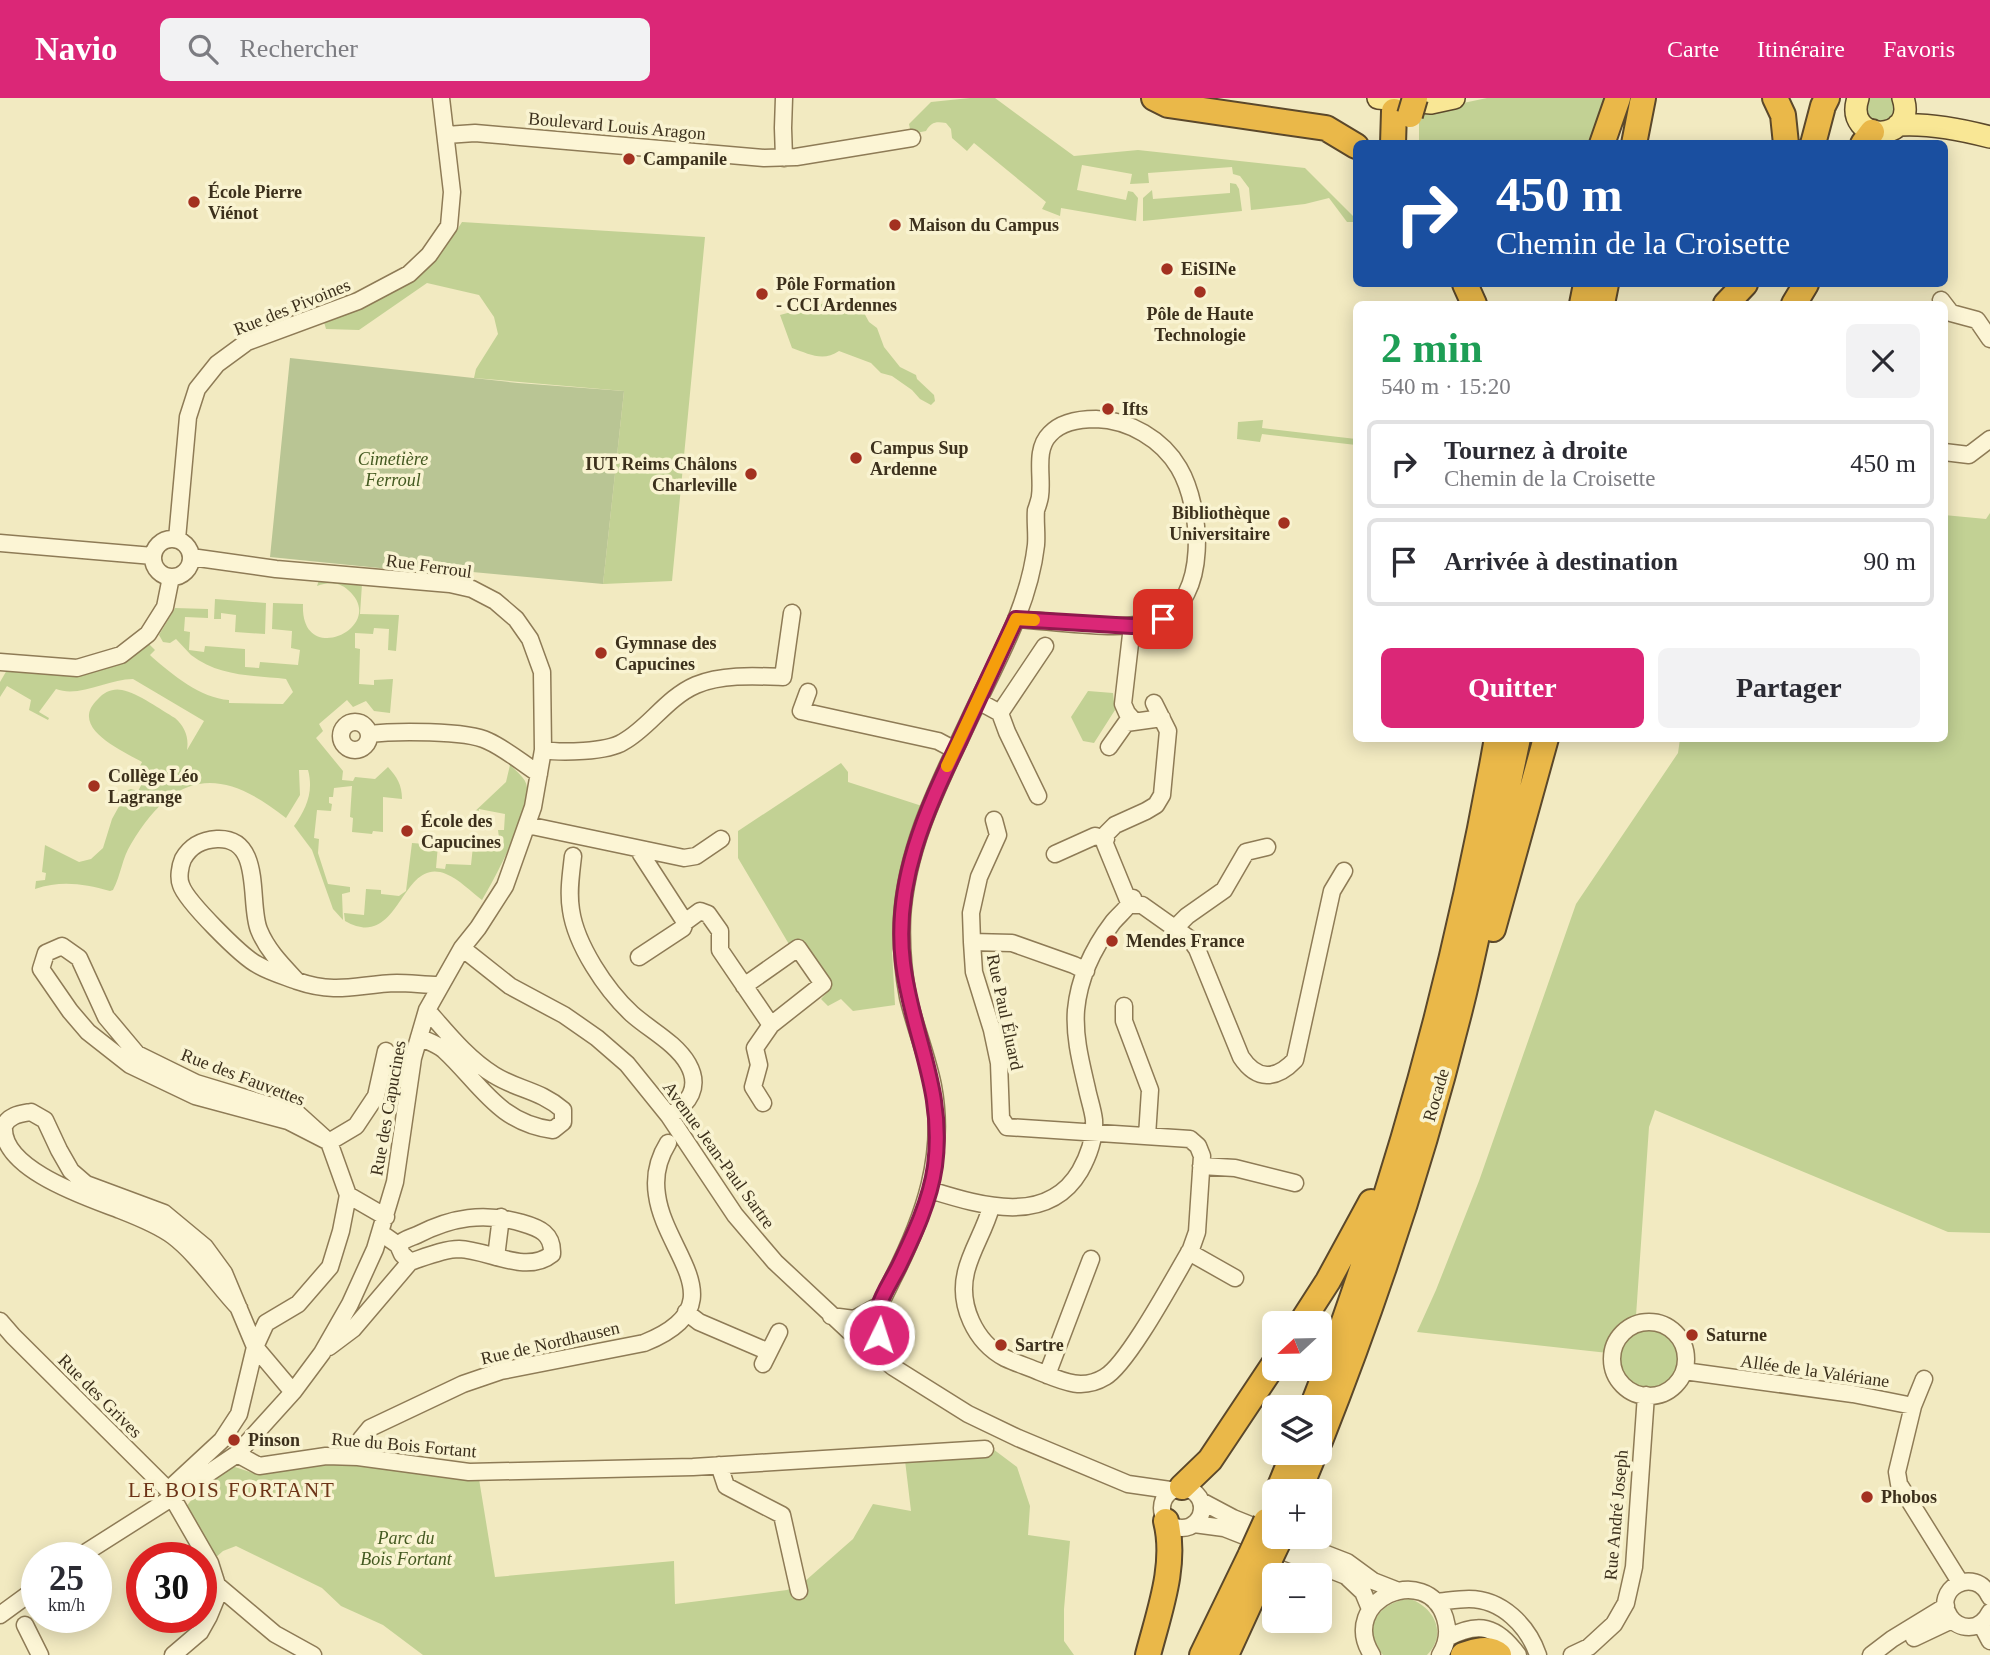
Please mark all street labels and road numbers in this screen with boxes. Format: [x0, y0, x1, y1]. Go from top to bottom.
street label: Boulevard Louis Aragon [527, 108, 707, 144]
street label: Rue des Pivoines [231, 275, 353, 339]
street label: Rue Ferroul [385, 550, 473, 582]
street label: Rue Paul Éluard [983, 952, 1028, 1072]
street label: Rue des Capucines [366, 1039, 410, 1177]
street label: Rue des Fauvettes [178, 1044, 308, 1110]
street label: Rocade [1419, 1066, 1453, 1124]
street label: Avenue Jean-Paul Sartre [659, 1078, 779, 1232]
street label: Rue de Nordhausen [479, 1317, 621, 1369]
street label: Rue des Grives [54, 1350, 146, 1442]
street label: Allée de la Valériane [1739, 1351, 1891, 1391]
street label: Rue du Bois Fortant [331, 1429, 477, 1461]
street label: Rue André Joseph [1600, 1449, 1632, 1581]

